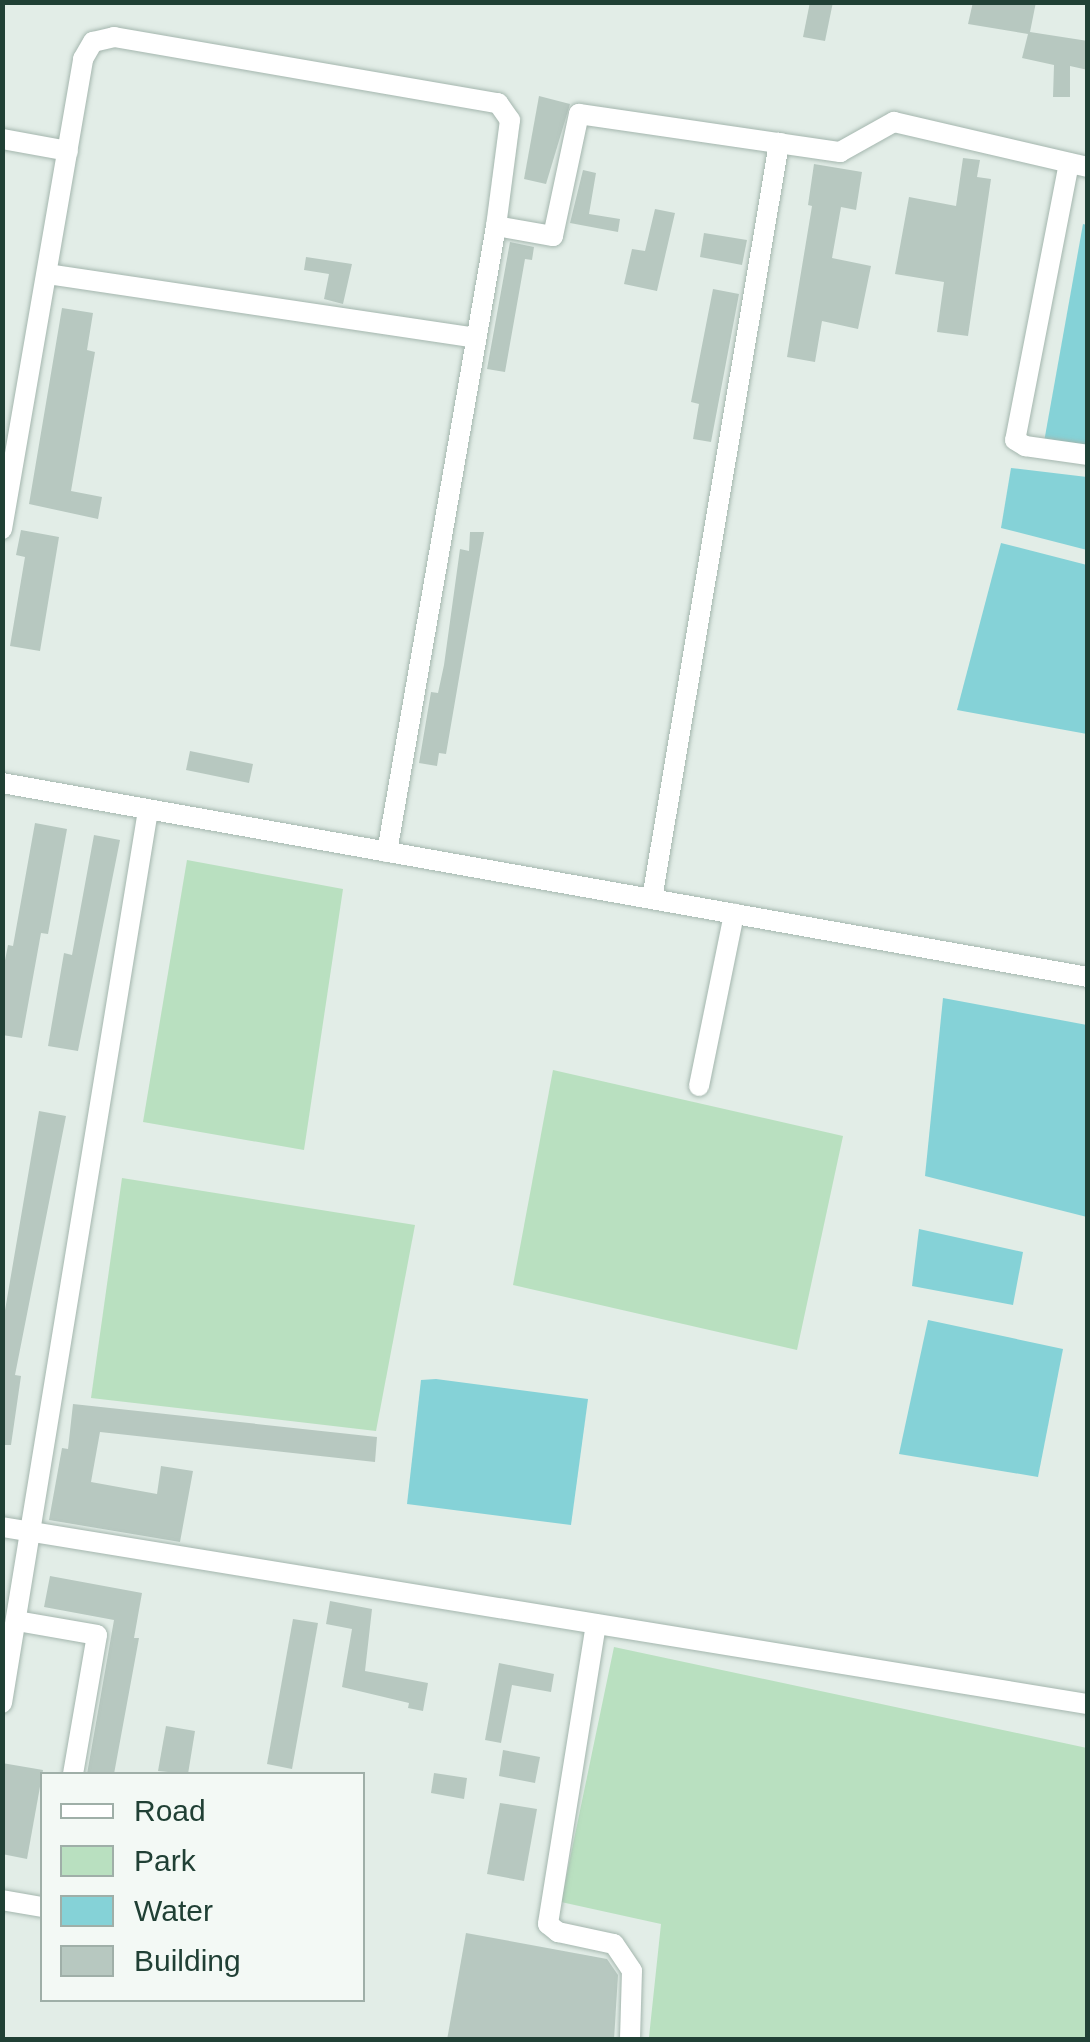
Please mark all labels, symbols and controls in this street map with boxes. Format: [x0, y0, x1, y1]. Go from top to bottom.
legend [40, 1772, 365, 2002]
text: Road [134, 1794, 206, 1827]
text: Park [134, 1844, 196, 1877]
text: Water [134, 1894, 213, 1927]
text: Building [134, 1944, 241, 1977]

